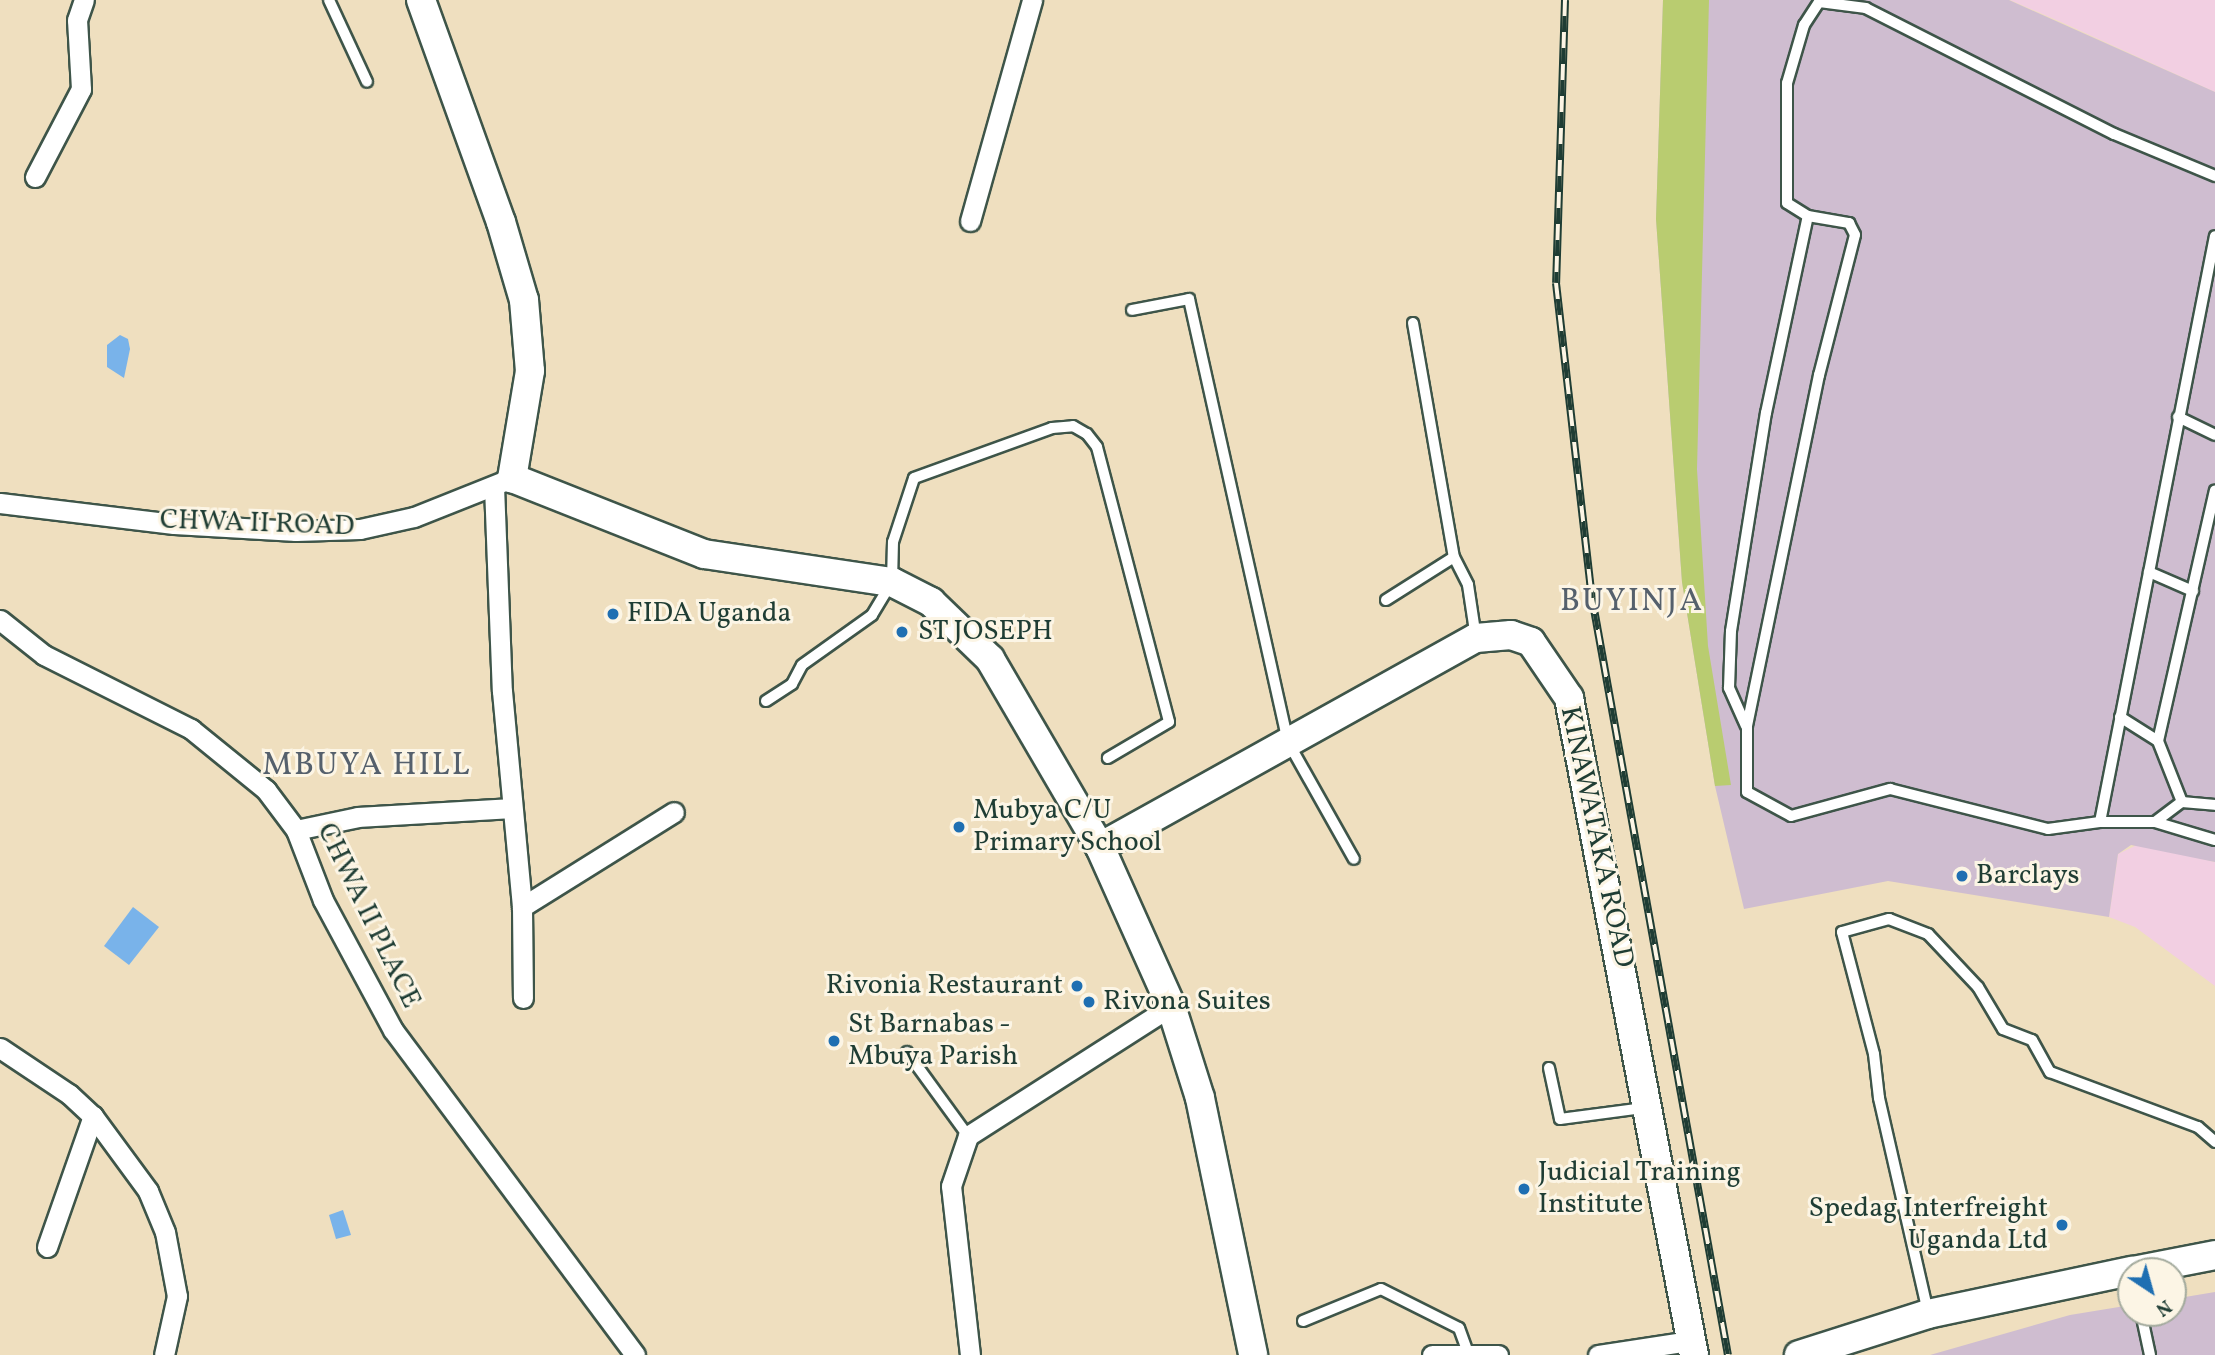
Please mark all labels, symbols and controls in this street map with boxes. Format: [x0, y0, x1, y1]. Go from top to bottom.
street label: CHWA II ROAD [159, 504, 355, 544]
district label: BUYINJA [1561, 583, 1703, 621]
place label: FIDA Uganda [627, 597, 791, 631]
marker: FIDA Uganda [605, 606, 621, 622]
place label: ST JOSEPH [918, 615, 1054, 649]
marker: ST JOSEPH [892, 622, 912, 642]
street label: KINAWATAKA ROAD [1552, 703, 1640, 971]
district label: MBUYA HILL [264, 747, 470, 785]
place label: Mubya C/U Primary School [973, 794, 1162, 860]
street label: CHWA II PLACE [309, 818, 427, 1014]
marker: Mubya C/U Primary School [951, 819, 967, 835]
place label: Barclays [1976, 859, 2080, 893]
marker: Barclays [1954, 868, 1970, 884]
place label: Rivonia Restaurant [826, 969, 1063, 1003]
marker: Rivonia Restaurant [1069, 978, 1085, 994]
place label: Rivona Suites [1103, 985, 1271, 1019]
marker: Rivona Suites [1081, 994, 1097, 1010]
place label: St Barnabas - Mbuya Parish [848, 1008, 1018, 1074]
marker: St Barnabas - Mbuya Parish [826, 1033, 842, 1049]
place label: Judicial Training Institute [1538, 1156, 1742, 1222]
marker: Judicial Training Institute [1516, 1181, 1532, 1197]
place label: Spedag Interfreight Uganda Ltd [1809, 1192, 2048, 1258]
marker: Spedag Interfreight Uganda Ltd [2054, 1217, 2070, 1233]
north arrow [2117, 1257, 2187, 1327]
text: N [2150, 1293, 2176, 1322]

